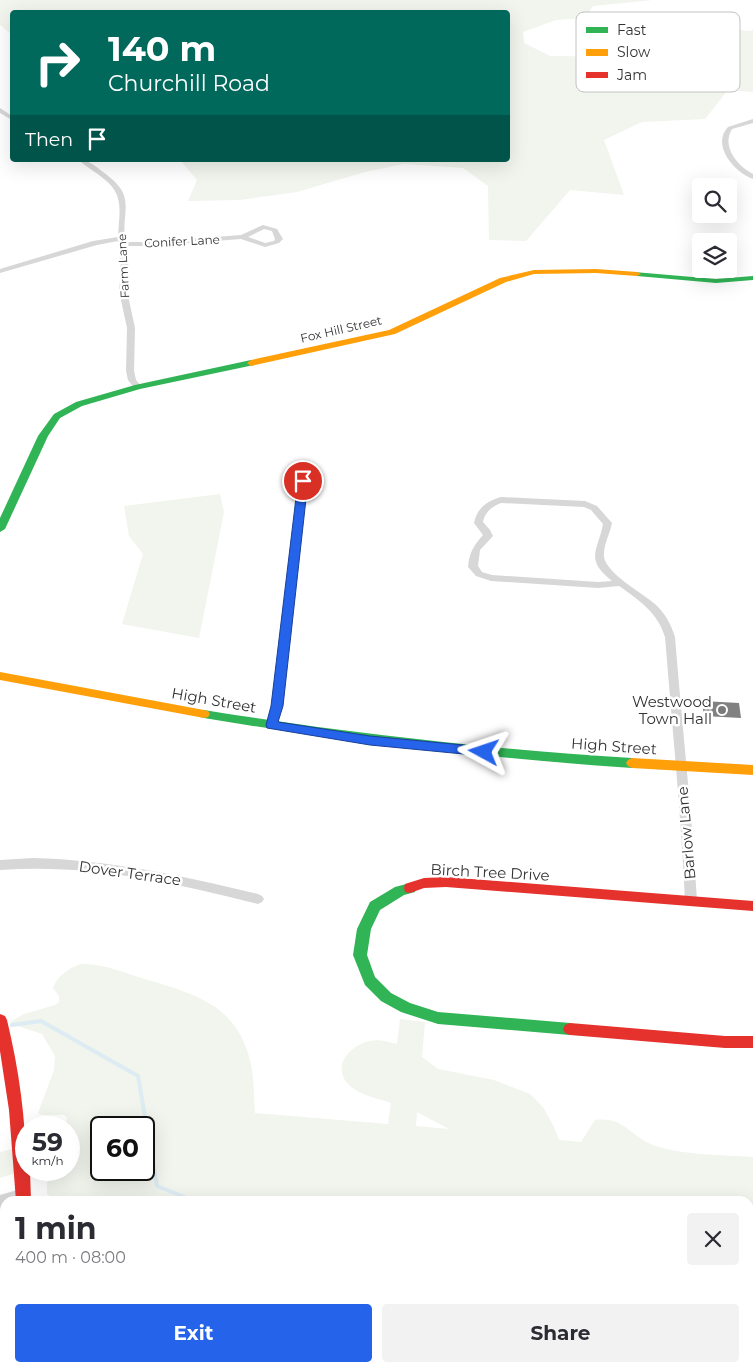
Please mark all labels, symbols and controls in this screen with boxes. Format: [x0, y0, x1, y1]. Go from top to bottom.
legend [576, 12, 740, 92]
text: Fast [617, 21, 647, 39]
text: 140 m [108, 27, 216, 70]
icon: right [25, 30, 90, 95]
text: Slow [617, 43, 651, 61]
text: Jam [616, 66, 647, 84]
text: Churchill Road [108, 70, 270, 97]
icon: arrive [83, 125, 111, 153]
text: Then [25, 128, 73, 151]
map controls [692, 178, 737, 278]
button: search [692, 178, 737, 223]
street label: Conifer Lane [144, 232, 220, 250]
street label: Farm Lane [114, 233, 132, 299]
button: layers [692, 233, 737, 278]
street label: Fox Hill Street [299, 312, 383, 346]
pin [282, 460, 324, 502]
icon: arrive [289, 467, 317, 495]
street label: High Street [170, 683, 258, 717]
place label: Westwood Town Hall [632, 692, 712, 728]
marker: Westwood Town Hall [716, 704, 728, 716]
position arrow [457, 725, 509, 777]
street label: High Street [570, 734, 658, 758]
street label: Barlow Lane [672, 786, 700, 880]
street label: Dover Terrace [78, 856, 182, 890]
street label: Birch Tree Drive [430, 859, 550, 885]
speed limit sign: 60 [90, 1116, 155, 1181]
text: 59 [32, 1127, 63, 1157]
text: km/h [31, 1153, 64, 1168]
text: 1 min [15, 1210, 96, 1247]
button: close [687, 1213, 739, 1265]
text: 400 m · 08:00 [15, 1248, 126, 1267]
button: Exit [15, 1304, 372, 1362]
button: Share [382, 1304, 739, 1362]

